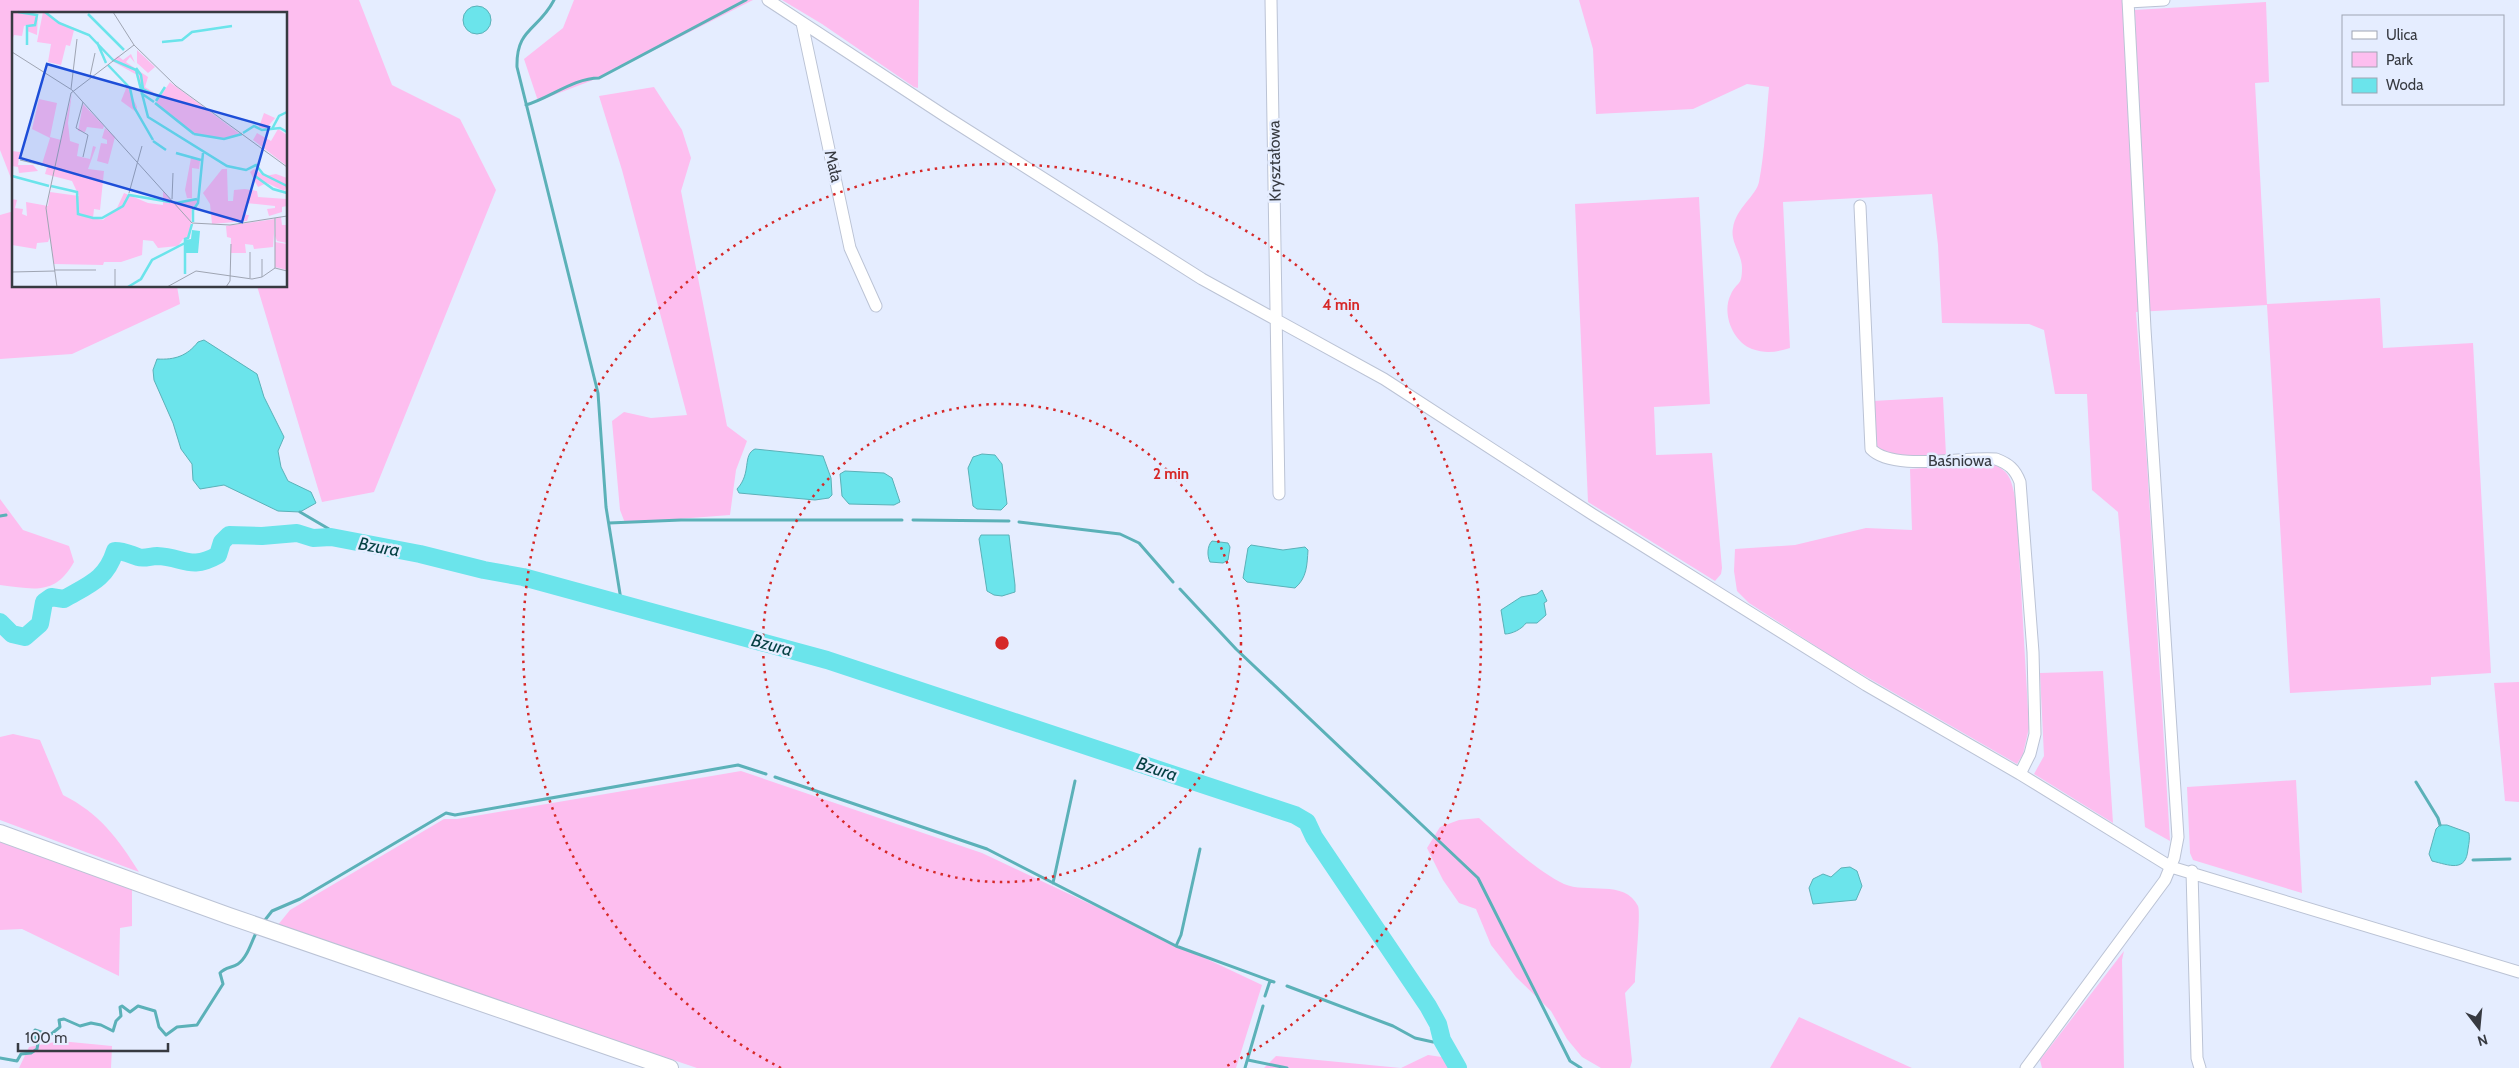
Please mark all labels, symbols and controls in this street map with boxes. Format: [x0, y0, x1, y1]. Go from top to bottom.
inset map [12, 12, 288, 288]
legend [2342, 15, 2504, 105]
text: Ulica [2386, 26, 2418, 44]
text: Park [2386, 51, 2413, 69]
text: Woda [2386, 76, 2424, 94]
street label: Kryształowa [1264, 120, 1285, 202]
street label: Mała [821, 148, 846, 184]
text: 4 min [1322, 296, 1360, 314]
street label: Baśniowa [1928, 451, 1992, 470]
text: 2 min [1153, 465, 1189, 483]
water label: Bzura [357, 533, 401, 561]
water label: Bzura [749, 629, 795, 661]
centre of rings [993, 634, 1011, 652]
water label: Bzura [1134, 752, 1180, 786]
north arrow [2454, 1003, 2504, 1053]
scale bar [18, 1020, 168, 1052]
text: 100 m [25, 1029, 67, 1047]
text: N [2475, 1030, 2490, 1051]

